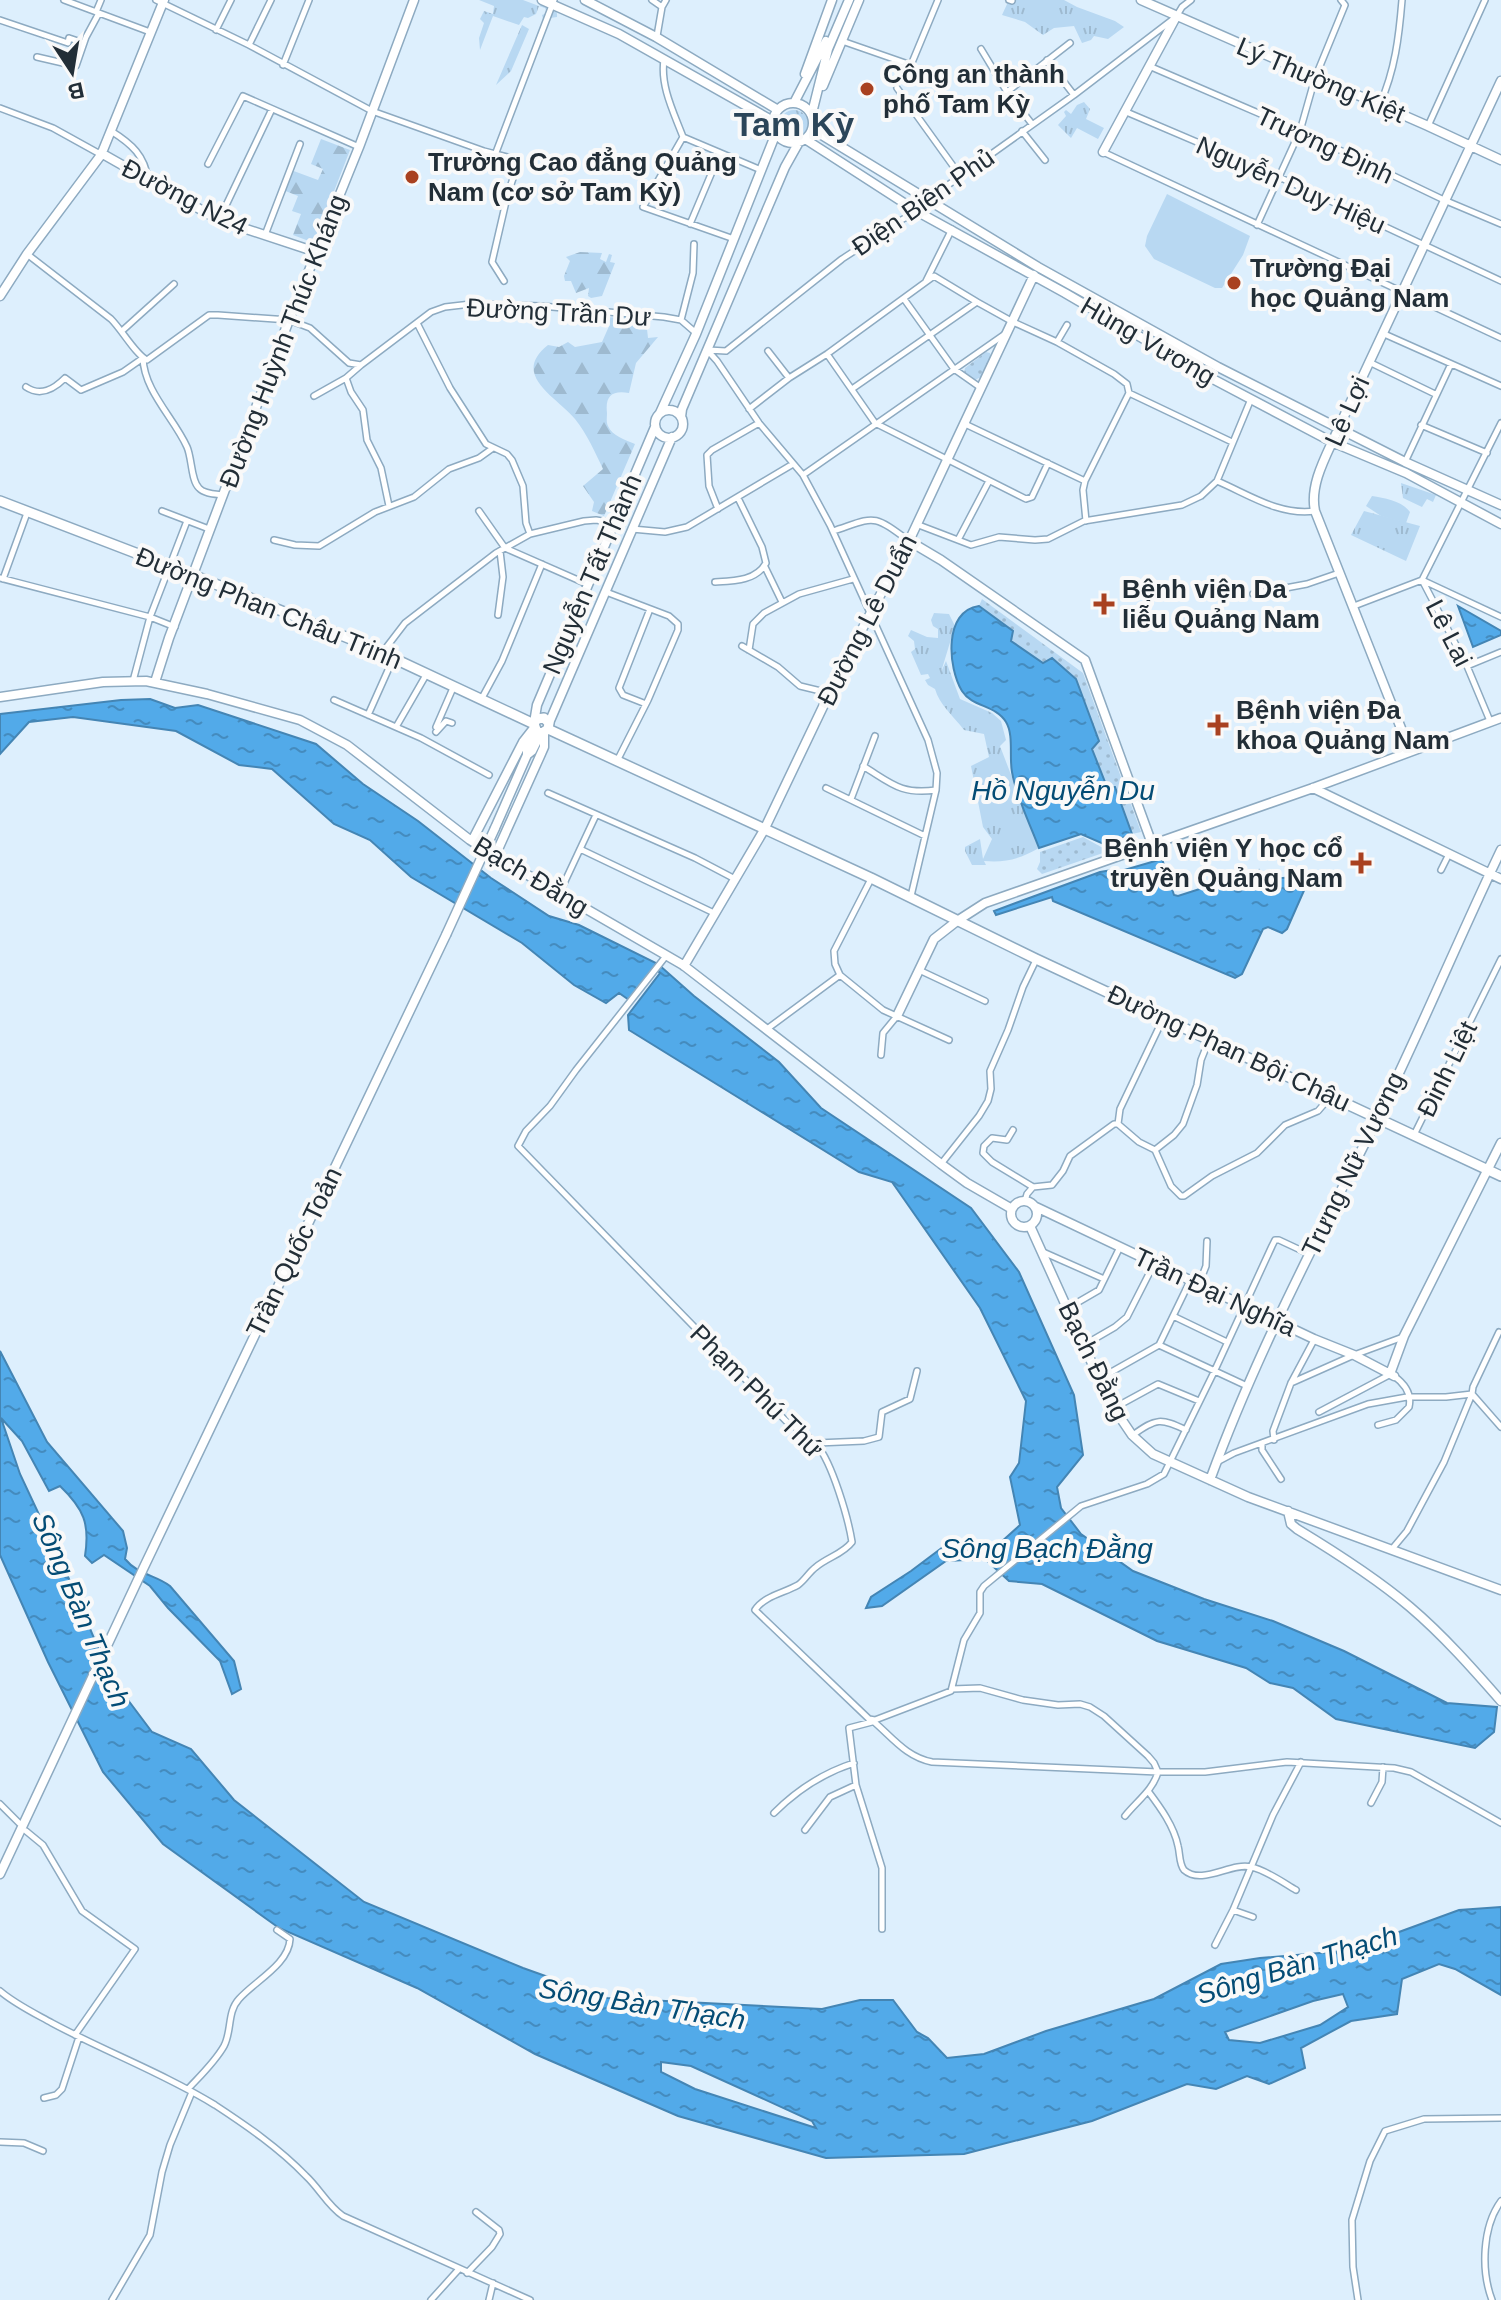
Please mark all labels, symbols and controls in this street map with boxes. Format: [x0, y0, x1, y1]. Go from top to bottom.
street label: Lý Thường Kiệt [1232, 31, 1410, 129]
north arrow [32, 32, 112, 112]
place label: Công an thành phố Tam Kỳ [883, 59, 1065, 119]
text: B [66, 77, 86, 105]
marker: Công an thành phố Tam Kỳ [858, 80, 876, 98]
street label: Trương Định [1252, 100, 1398, 190]
district label: Tam Kỳ [734, 105, 854, 143]
street label: Nguyễn Duy Hiệu [1192, 130, 1390, 240]
street label: Điện Biên Phủ [846, 142, 1000, 262]
place label: Trường Cao đẳng Quảng Nam (cơ sở Tam Kỳ) [428, 146, 737, 207]
street label: Đường N24 [117, 153, 253, 241]
marker: Trường Cao đẳng Quảng Nam (cơ sở Tam Kỳ) [403, 168, 421, 186]
street label: Đường Huỳnh Thúc Kháng [213, 190, 353, 492]
place label: Trường Đại học Quảng Nam [1250, 253, 1449, 313]
marker: Trường Đại học Quảng Nam [1225, 274, 1243, 292]
street label: Hùng Vương [1076, 290, 1220, 392]
street label: Đường Trần Dư [466, 292, 652, 332]
street label: Lê Lợi [1318, 371, 1376, 451]
street label: Nguyễn Tất Thành [536, 469, 648, 679]
street label: Đường Lê Duẩn [811, 530, 923, 710]
street label: Đường Phan Châu Trinh [131, 541, 407, 675]
place label: Bệnh viện Da liễu Quảng Nam [1122, 574, 1320, 634]
marker: Bệnh viện Da liễu Quảng Nam [1093, 593, 1115, 615]
street label: Lê Lai [1420, 595, 1478, 671]
place label: Bệnh viện Đa khoa Quảng Nam [1236, 695, 1450, 755]
marker: Bệnh viện Đa khoa Quảng Nam [1207, 714, 1229, 736]
water label: Hồ Nguyễn Du [971, 775, 1155, 806]
street label: Bạch Đằng [468, 830, 594, 922]
place label: Bệnh viện Y học cổ truyền Quảng Nam [1104, 833, 1343, 893]
marker: Bệnh viện Y học cổ truyền Quảng Nam [1350, 852, 1372, 874]
street label: Đường Phan Bội Châu [1103, 979, 1355, 1117]
street label: Đinh Liệt [1411, 1016, 1483, 1122]
street label: Trưng Nữ Vương [1295, 1067, 1411, 1261]
street label: Trần Quốc Toản [240, 1162, 348, 1342]
street label: Trần Đại Nghĩa [1129, 1241, 1301, 1343]
street label: Bạch Đằng [1052, 1297, 1136, 1425]
street label: Phạm Phú Thứ [684, 1318, 830, 1464]
water label: Sông Bàn Thạch [26, 1508, 136, 1712]
water label: Sông Bạch Đằng [941, 1533, 1153, 1564]
water label: Sông Bàn Thạch [1193, 1920, 1401, 2010]
water label: Sông Bàn Thạch [537, 1972, 747, 2036]

